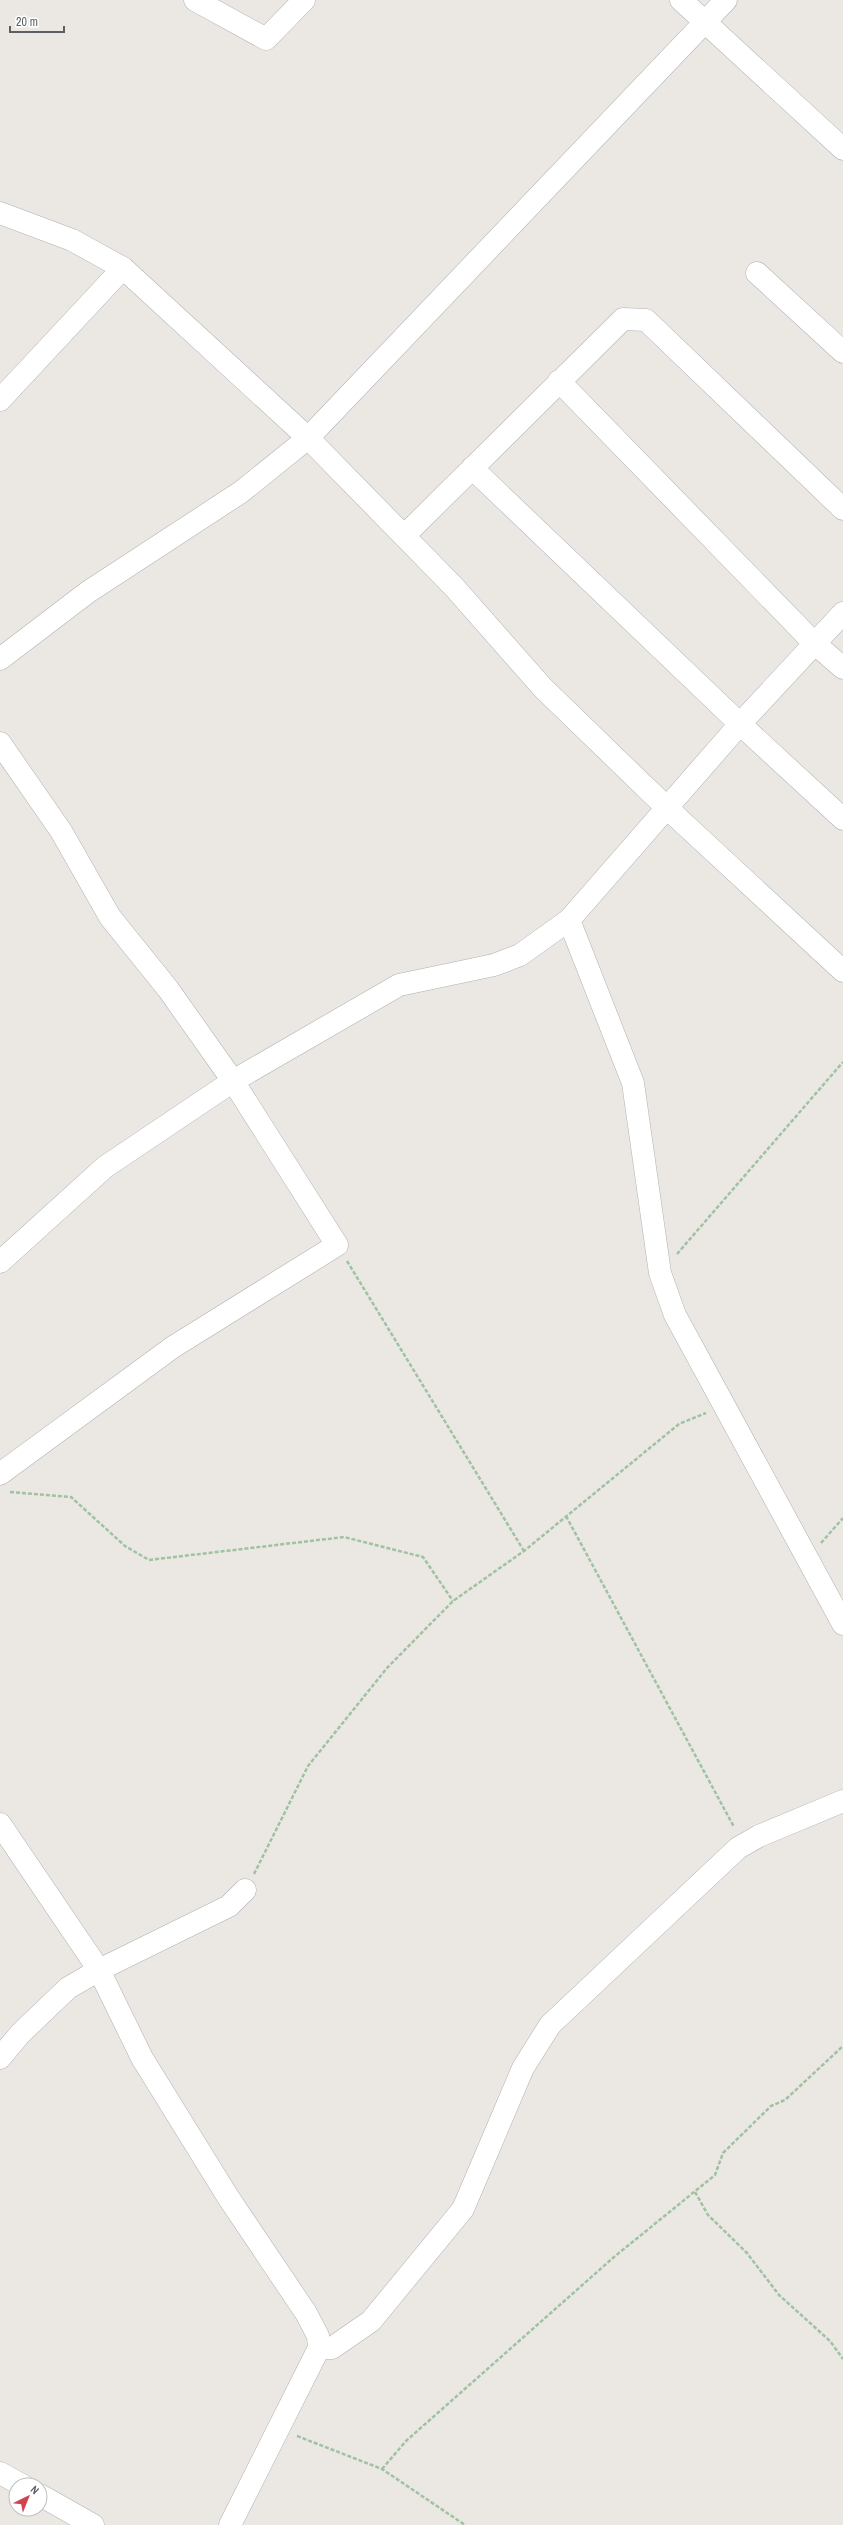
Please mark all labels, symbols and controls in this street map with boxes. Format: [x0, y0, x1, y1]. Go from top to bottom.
scale bar [10, 8, 64, 34]
text: 20 m [16, 14, 38, 30]
north arrow [8, 2477, 48, 2517]
text: N [28, 2482, 42, 2497]

